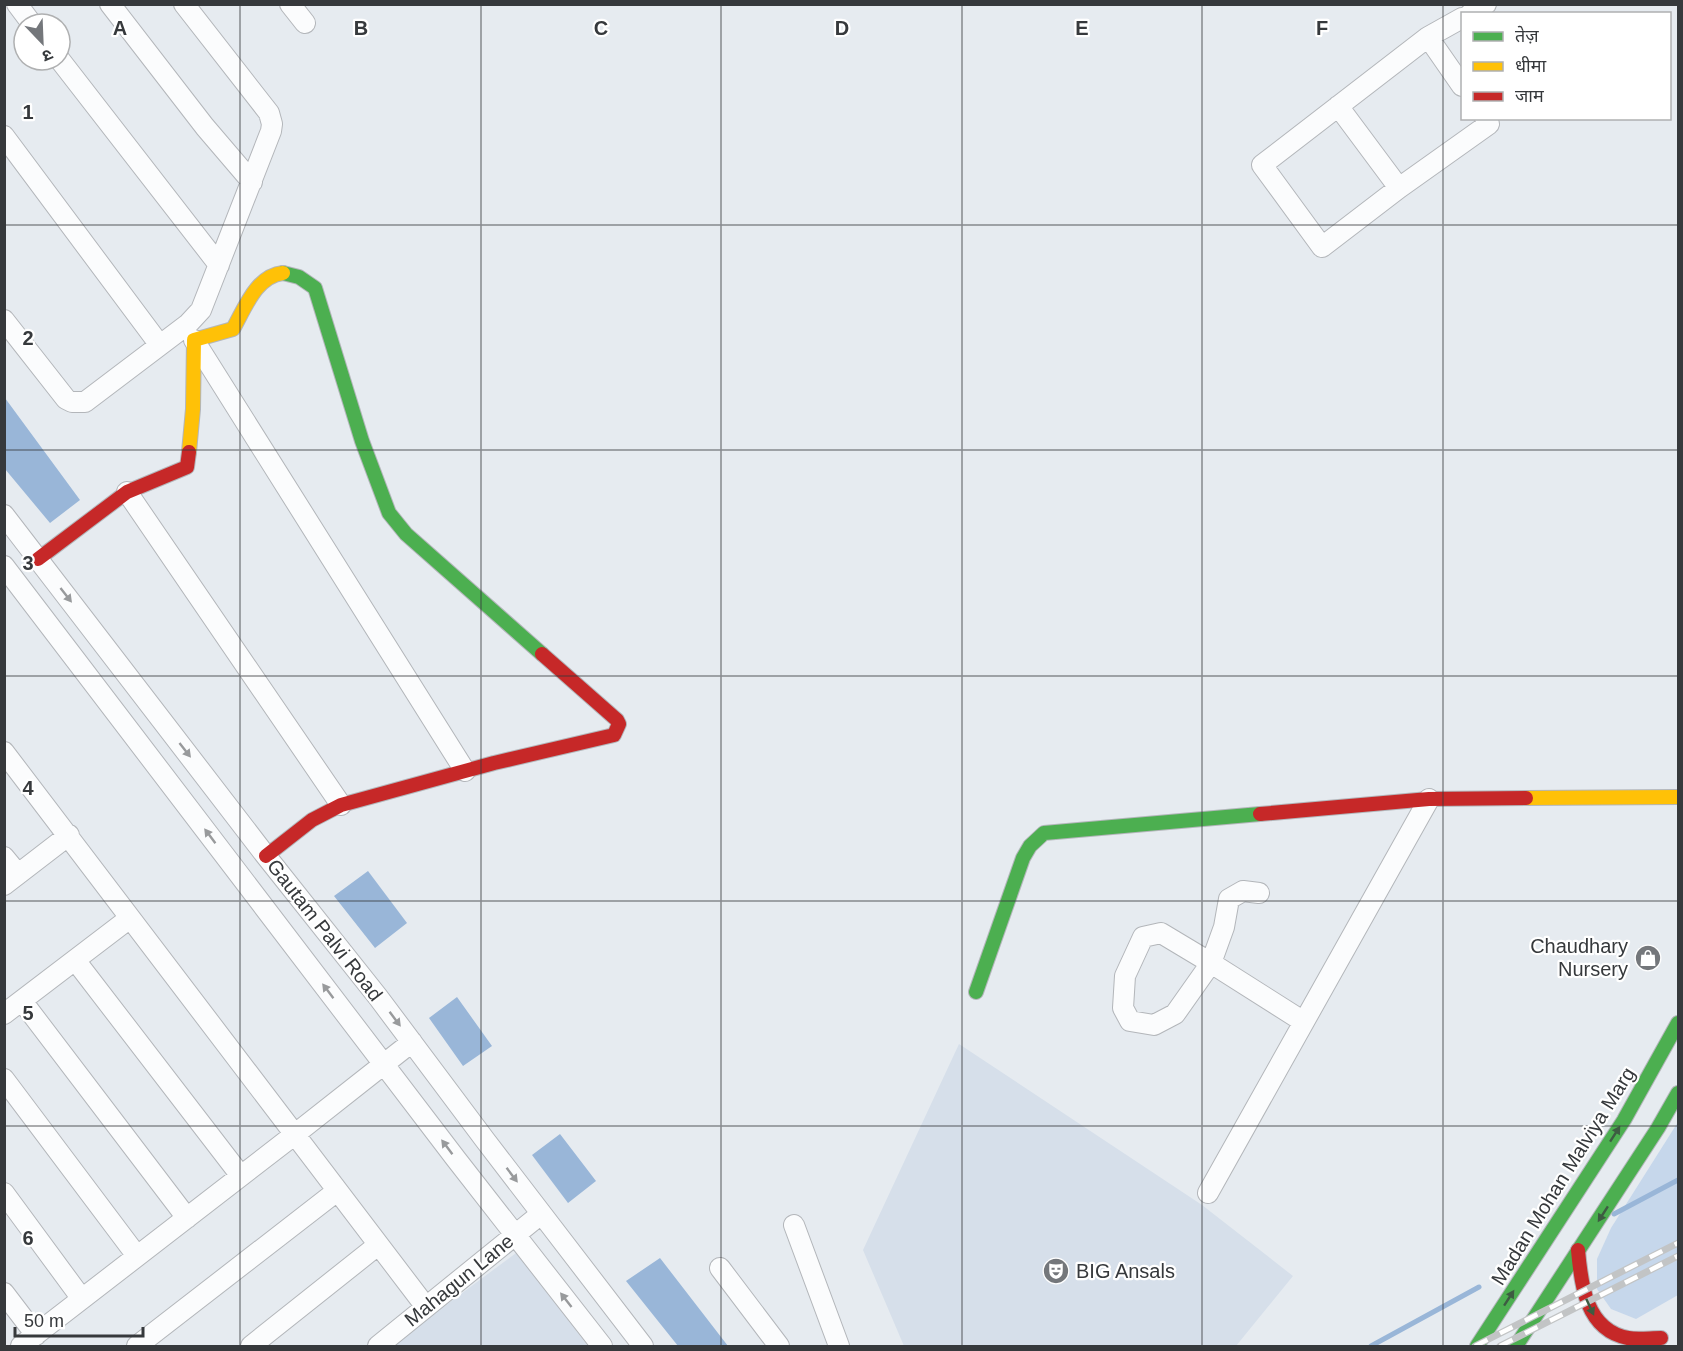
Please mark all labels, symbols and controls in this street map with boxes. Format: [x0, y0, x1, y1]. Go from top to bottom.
north arrow [12, 12, 72, 72]
legend [1461, 12, 1671, 120]
text: A [113, 17, 127, 39]
text: B [354, 17, 368, 39]
text: C [594, 17, 608, 39]
text: D [835, 17, 849, 39]
text: E [1075, 17, 1089, 39]
text: F [1316, 17, 1328, 39]
text: तेज़ [1515, 25, 1539, 46]
text: उ [39, 46, 55, 65]
text: धीमा [1515, 56, 1546, 76]
text: जाम [1515, 86, 1545, 106]
text: 1 [22, 101, 34, 123]
text: 2 [22, 327, 34, 349]
text: 3 [22, 552, 34, 574]
one-way arrow [59, 587, 72, 603]
one-way arrow [178, 742, 190, 757]
text: 4 [22, 777, 34, 799]
one-way arrow [205, 829, 217, 844]
street label: Gautam Palvi Road [263, 855, 387, 1005]
place label: Chaudhary Nursery [1530, 935, 1628, 980]
shop icon: Chaudhary Nursery [1633, 943, 1663, 973]
one-way arrow [323, 984, 335, 999]
text: 5 [22, 1002, 34, 1024]
one-way arrow [389, 1011, 401, 1027]
street label: Madan Mohan Malviya Marg [1487, 1063, 1639, 1289]
one-way arrow [1610, 1126, 1621, 1142]
one-way arrow [441, 1139, 453, 1154]
one-way arrow [505, 1168, 517, 1183]
one-way arrow [1597, 1205, 1608, 1222]
text: 6 [22, 1227, 34, 1249]
street label: Mahagun Lane [400, 1229, 518, 1331]
theatre icon: BIG Ansals [1041, 1256, 1071, 1286]
place label: BIG Ansals [1076, 1260, 1175, 1282]
one-way arrow [1504, 1290, 1515, 1306]
one-way arrow [561, 1293, 573, 1308]
one-way arrow [1585, 1298, 1594, 1315]
scale bar [15, 1300, 142, 1338]
text: 50 m [24, 1311, 64, 1331]

